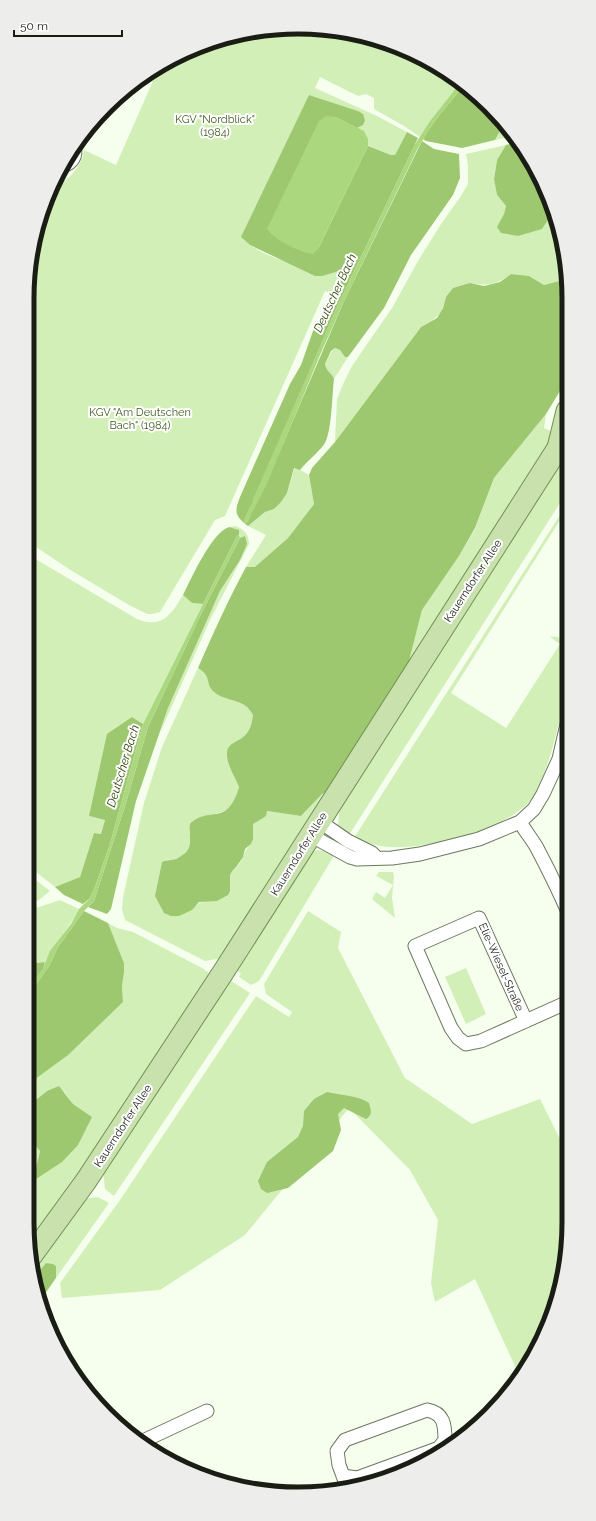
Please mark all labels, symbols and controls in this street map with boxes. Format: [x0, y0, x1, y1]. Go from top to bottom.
scale bar [14, 12, 122, 38]
text: 50 m [20, 19, 48, 33]
park label: KGV "Nordblick" (1984) [175, 113, 255, 139]
water label: Deutscher Bach [311, 251, 359, 335]
park label: KGV "Am Deutschen Bach" (1984) [89, 406, 191, 432]
street label: Kauerndorfer Allee [441, 537, 505, 625]
water label: Deutscher Bach [104, 723, 142, 809]
street label: Kauerndorfer Allee [268, 809, 330, 898]
street label: Elie-Wiesel-Straße [476, 921, 526, 1014]
street label: Kauerndorfer Allee [91, 1082, 155, 1170]

